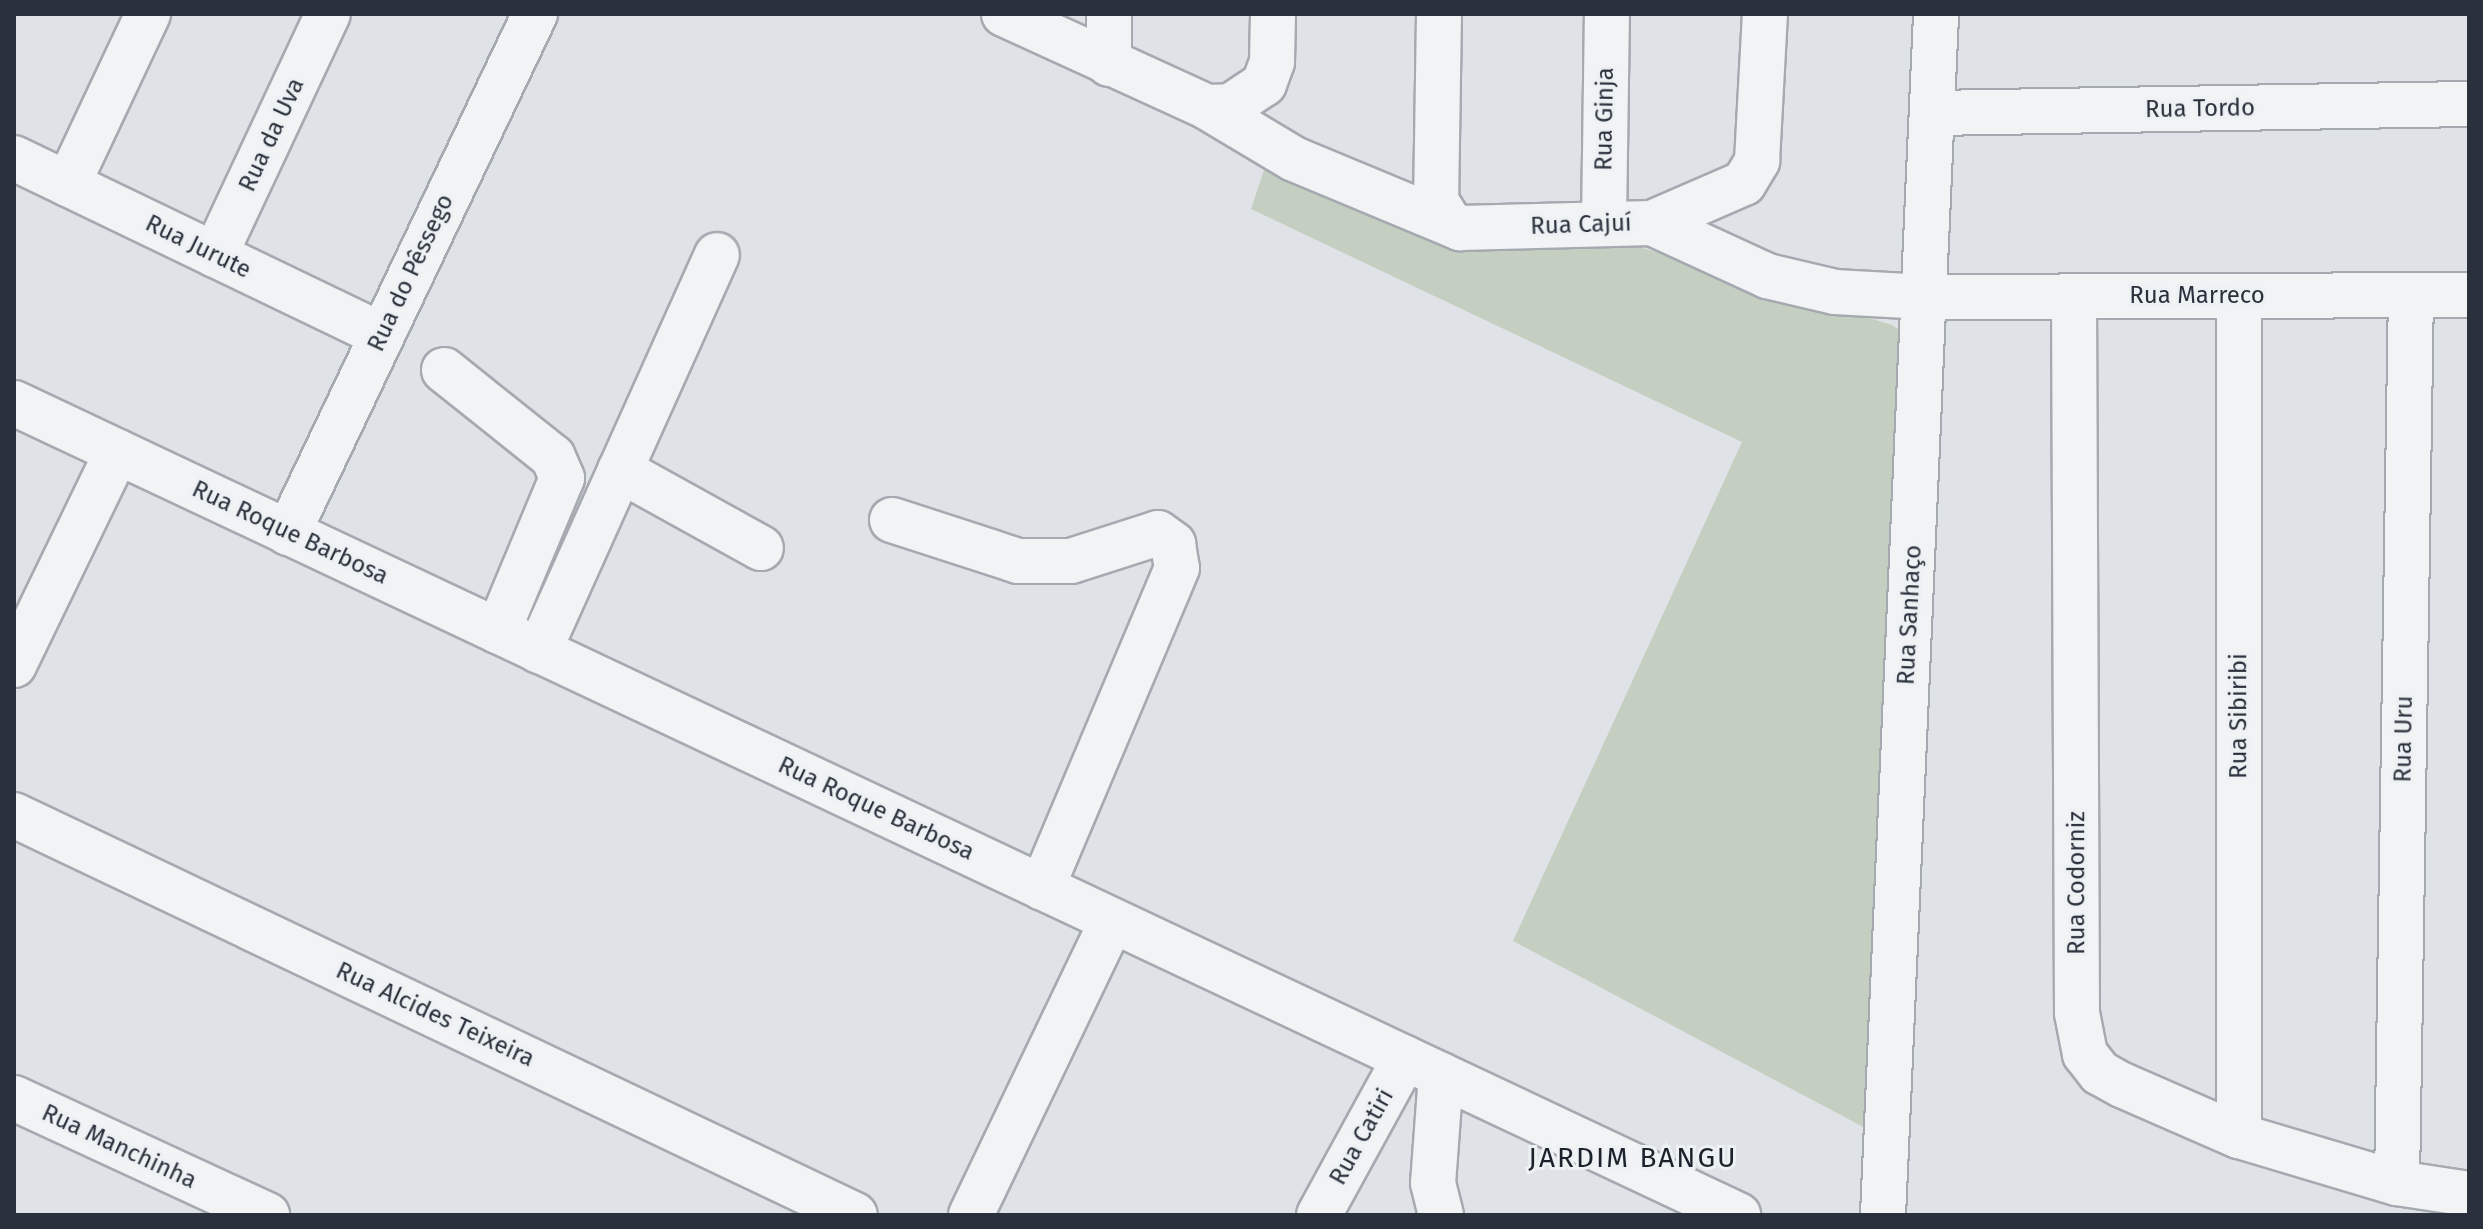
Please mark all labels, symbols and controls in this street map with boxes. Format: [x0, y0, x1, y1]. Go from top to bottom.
street label: Rua Ginja [1590, 67, 1620, 171]
street label: Rua da Uva [233, 74, 311, 196]
street label: Rua Tordo [2145, 94, 2255, 124]
street label: Rua do Pêssego [362, 190, 460, 356]
street label: Rua Jurute [141, 209, 255, 285]
street label: Rua Cajuí [1530, 209, 1632, 241]
street label: Rua Marreco [2129, 282, 2265, 310]
street label: Rua Roque Barbosa [187, 475, 393, 591]
street label: Rua Sanhaço [1892, 544, 1928, 686]
street label: Rua Sibiribi [2225, 653, 2253, 779]
street label: Rua Uru [2389, 695, 2419, 783]
street label: Rua Roque Barbosa [773, 751, 979, 867]
street label: Rua Codorniz [2063, 811, 2091, 955]
street label: Rua Alcides Teixeira [331, 956, 539, 1074]
street label: Rua Catiri [1324, 1084, 1400, 1190]
street label: Rua Manchinha [37, 1099, 201, 1195]
district label: JARDIM BANGU [1528, 1141, 1738, 1175]

